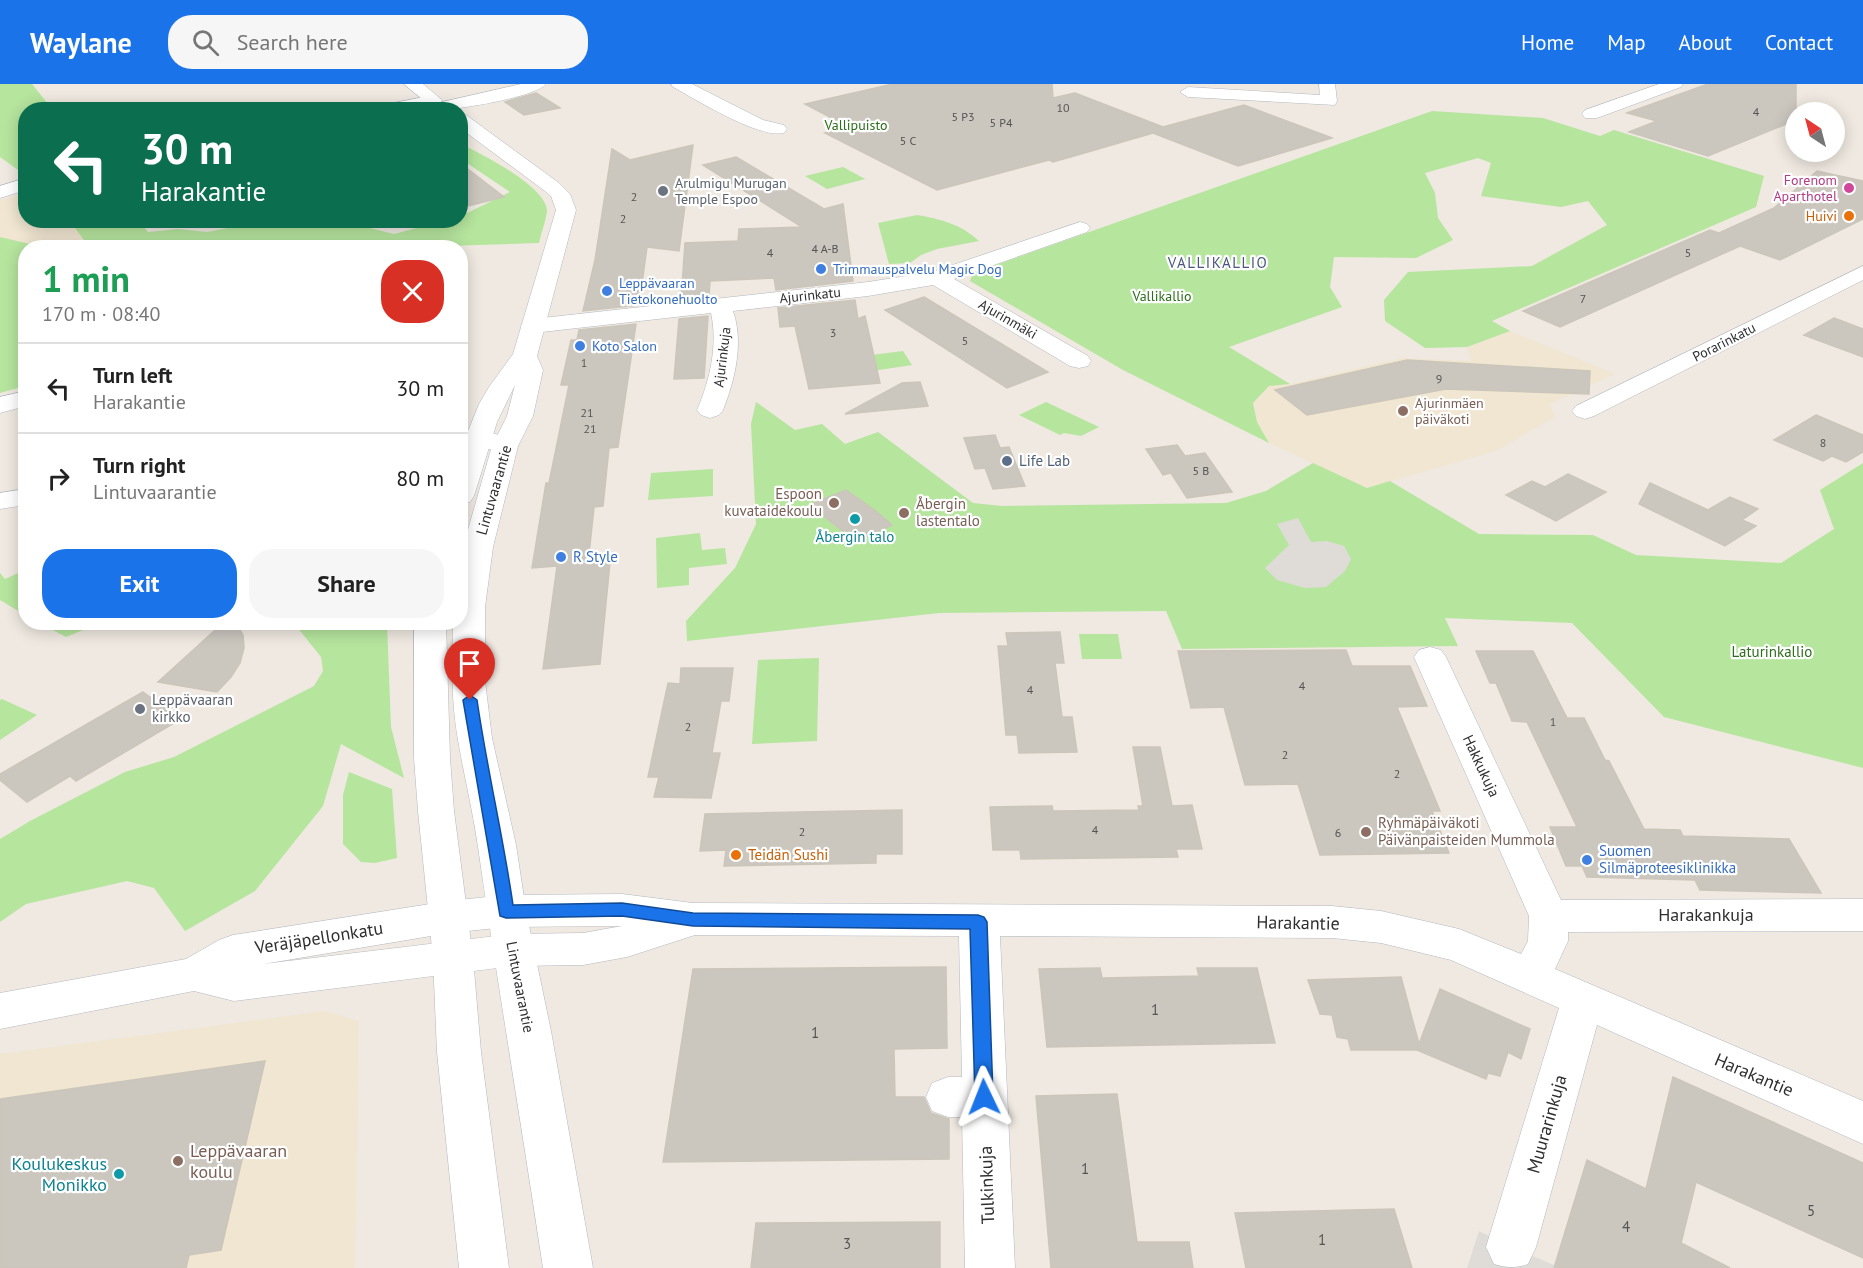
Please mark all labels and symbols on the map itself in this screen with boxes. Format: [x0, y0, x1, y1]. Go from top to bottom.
house number: 10 [1056, 100, 1070, 115]
north arrow [1785, 102, 1845, 162]
house number: 4 [1753, 104, 1760, 119]
house number: 5 P3 [952, 109, 975, 124]
house number: 5 P4 [990, 115, 1013, 130]
park label: Vallipuisto [824, 116, 888, 134]
house number: 5 C [900, 133, 916, 148]
place label: Forenom Aparthotel [1773, 171, 1837, 205]
place label: Arulmigu Murugan Temple Espoo [675, 174, 787, 208]
marker: Forenom Aparthotel [1842, 181, 1856, 195]
marker: Arulmigu Murugan Temple Espoo [656, 184, 670, 198]
house number: 2 [631, 189, 637, 204]
place label: Huivi [1806, 207, 1837, 225]
marker: Huivi [1842, 209, 1856, 223]
house number: 2 [620, 211, 626, 226]
house number: 4 A-B [811, 241, 839, 256]
house number: 4 [767, 245, 774, 260]
house number: 5 [1685, 245, 1691, 260]
district label: VALLIKALLIO [1167, 253, 1268, 272]
place label: Trimmauspalvelu Magic Dog [833, 260, 1002, 278]
marker: Trimmauspalvelu Magic Dog [814, 262, 828, 276]
place label: Leppävaaran Tietokonehuolto [619, 274, 717, 308]
street label: Ajurinkatu [778, 283, 842, 307]
marker: Leppävaaran Tietokonehuolto [600, 284, 614, 298]
park label: Vallikallio [1131, 287, 1192, 305]
house number: 7 [1580, 291, 1586, 306]
street label: Ajurinmäki [976, 295, 1040, 343]
street label: Porarinkatu [1689, 318, 1759, 366]
house number: 3 [830, 325, 836, 340]
street label: Ajurinkuja [709, 326, 735, 388]
house number: 5 [962, 333, 968, 348]
place label: Koto Salon [592, 337, 657, 355]
marker: Koto Salon [573, 339, 587, 353]
house number: 1 [581, 355, 587, 370]
house number: 9 [1436, 371, 1442, 386]
place label: Ajurinmäen päiväkoti [1415, 394, 1484, 428]
marker: Ajurinmäen päiväkoti [1396, 404, 1410, 418]
house number: 21 [580, 405, 594, 420]
house number: 21 [583, 421, 597, 436]
house number: 8 [1820, 435, 1826, 450]
street label: Lintuvaarantie [472, 443, 515, 537]
place label: Life Lab [1019, 451, 1070, 470]
marker: Life Lab [1000, 454, 1014, 468]
house number: 5 B [1193, 463, 1209, 478]
place label: Espoon kuvataidekoulu [724, 484, 822, 520]
place label: Åbergin lastentalo [916, 494, 980, 530]
marker: Espoon kuvataidekoulu [827, 496, 841, 510]
marker: Åbergin lastentalo [897, 506, 911, 520]
marker: Åbergin talo [848, 512, 862, 526]
place label: Åbergin talo [816, 527, 894, 546]
place label: R Style [573, 547, 618, 566]
marker: R Style [554, 550, 568, 564]
pin [444, 638, 495, 700]
park label: Laturinkallio [1732, 642, 1812, 661]
house number: 4 [1299, 678, 1306, 693]
house number: 4 [1027, 682, 1034, 697]
place label: Leppävaaran kirkko [152, 690, 233, 726]
marker: Leppävaaran kirkko [133, 702, 147, 716]
house number: 1 [1550, 714, 1556, 729]
house number: 2 [685, 719, 691, 734]
street label: Hakkukuja [1459, 732, 1504, 800]
house number: 2 [1282, 747, 1288, 762]
house number: 2 [1394, 766, 1400, 781]
place label: Ryhmäpäiväkoti Päivänpaisteiden Mummola [1378, 813, 1555, 849]
house number: 4 [1092, 822, 1099, 837]
house number: 2 [799, 824, 805, 839]
house number: 6 [1335, 825, 1341, 840]
marker: Ryhmäpäiväkoti Päivänpaisteiden Mummola [1359, 825, 1373, 839]
place label: Suomen Silmäproteesiklinikka [1599, 841, 1736, 877]
place label: Teidän Sushi [748, 845, 828, 864]
marker: Teidän Sushi [729, 848, 743, 862]
marker: Suomen Silmäproteesiklinikka [1580, 853, 1594, 867]
street label: Harakankuja [1658, 903, 1754, 926]
street label: Harakantie [1256, 910, 1340, 935]
street label: Veräjäpellonkatu [252, 916, 385, 959]
street label: Lintuvaarantie [502, 940, 539, 1034]
house number: 1 [1151, 1000, 1159, 1019]
house number: 1 [811, 1023, 819, 1042]
street label: Harakantie [1711, 1048, 1797, 1101]
position arrow [952, 1065, 1016, 1129]
street label: Muurarinkuja [1521, 1072, 1572, 1176]
place label: Leppävaaran koulu [190, 1139, 287, 1183]
street label: Tulkinkuja [974, 1145, 999, 1225]
place label: Koulukeskus Monikko [12, 1152, 107, 1196]
marker: Leppävaaran koulu [171, 1154, 185, 1168]
house number: 1 [1081, 1159, 1089, 1178]
marker: Koulukeskus Monikko [112, 1167, 126, 1181]
house number: 5 [1807, 1201, 1815, 1220]
house number: 4 [1622, 1217, 1630, 1236]
house number: 1 [1318, 1230, 1326, 1249]
house number: 3 [843, 1234, 851, 1253]

